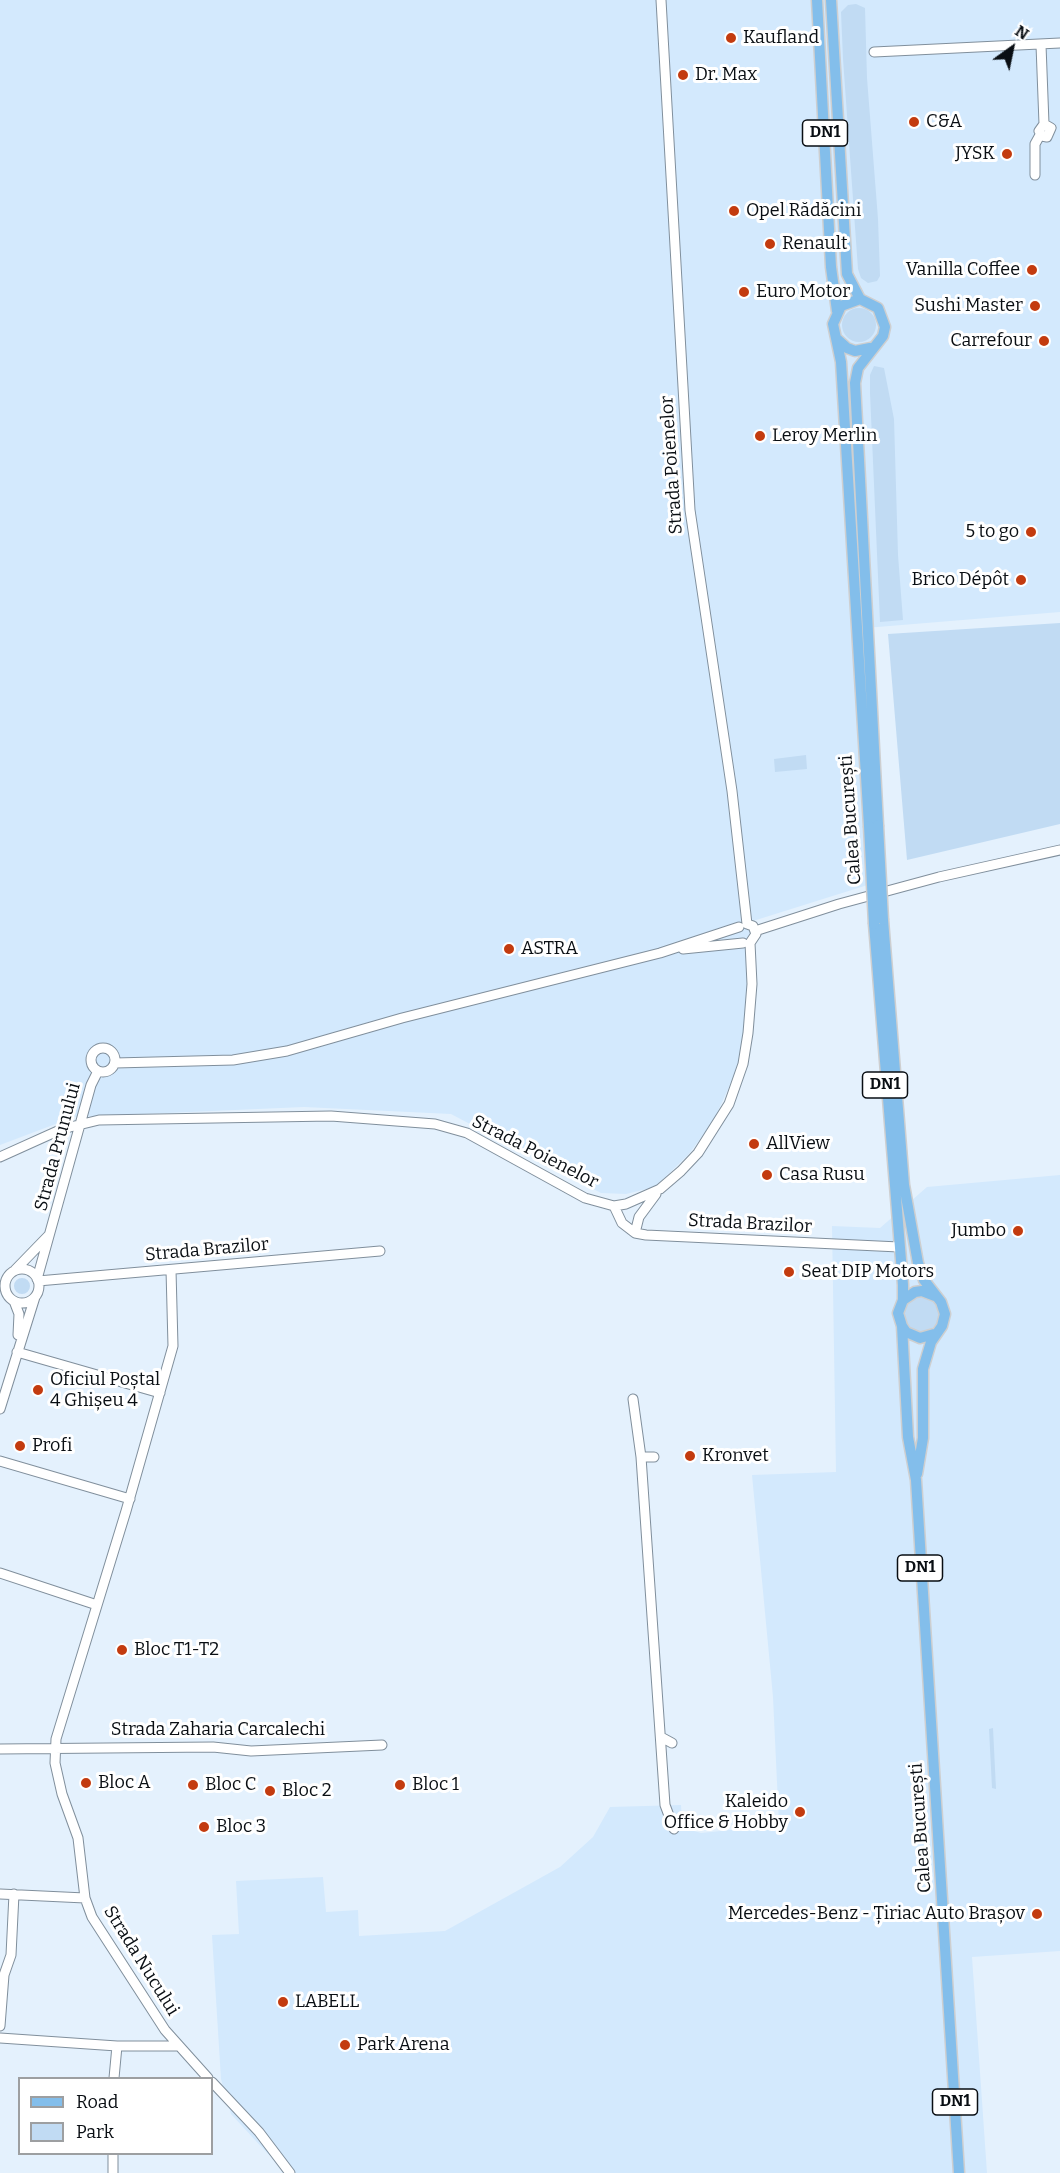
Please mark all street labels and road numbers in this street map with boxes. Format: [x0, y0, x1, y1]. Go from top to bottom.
road number: DN1 [802, 120, 848, 146]
street label: Strada Poienelor [656, 395, 688, 535]
street label: Calea București [836, 754, 866, 886]
road number: DN1 [862, 1072, 908, 1098]
street label: Strada Prunului [30, 1080, 86, 1214]
street label: Strada Poienelor [468, 1111, 602, 1193]
street label: Strada Brazilor [687, 1210, 813, 1238]
street label: Strada Brazilor [144, 1234, 270, 1266]
road number: DN1 [898, 1555, 942, 1581]
street label: Strada Zaharia Carcalechi [111, 1719, 325, 1741]
street label: Calea București [906, 1762, 936, 1894]
street label: Strada Nucului [99, 1902, 183, 2020]
road number: DN1 [932, 2089, 978, 2115]

